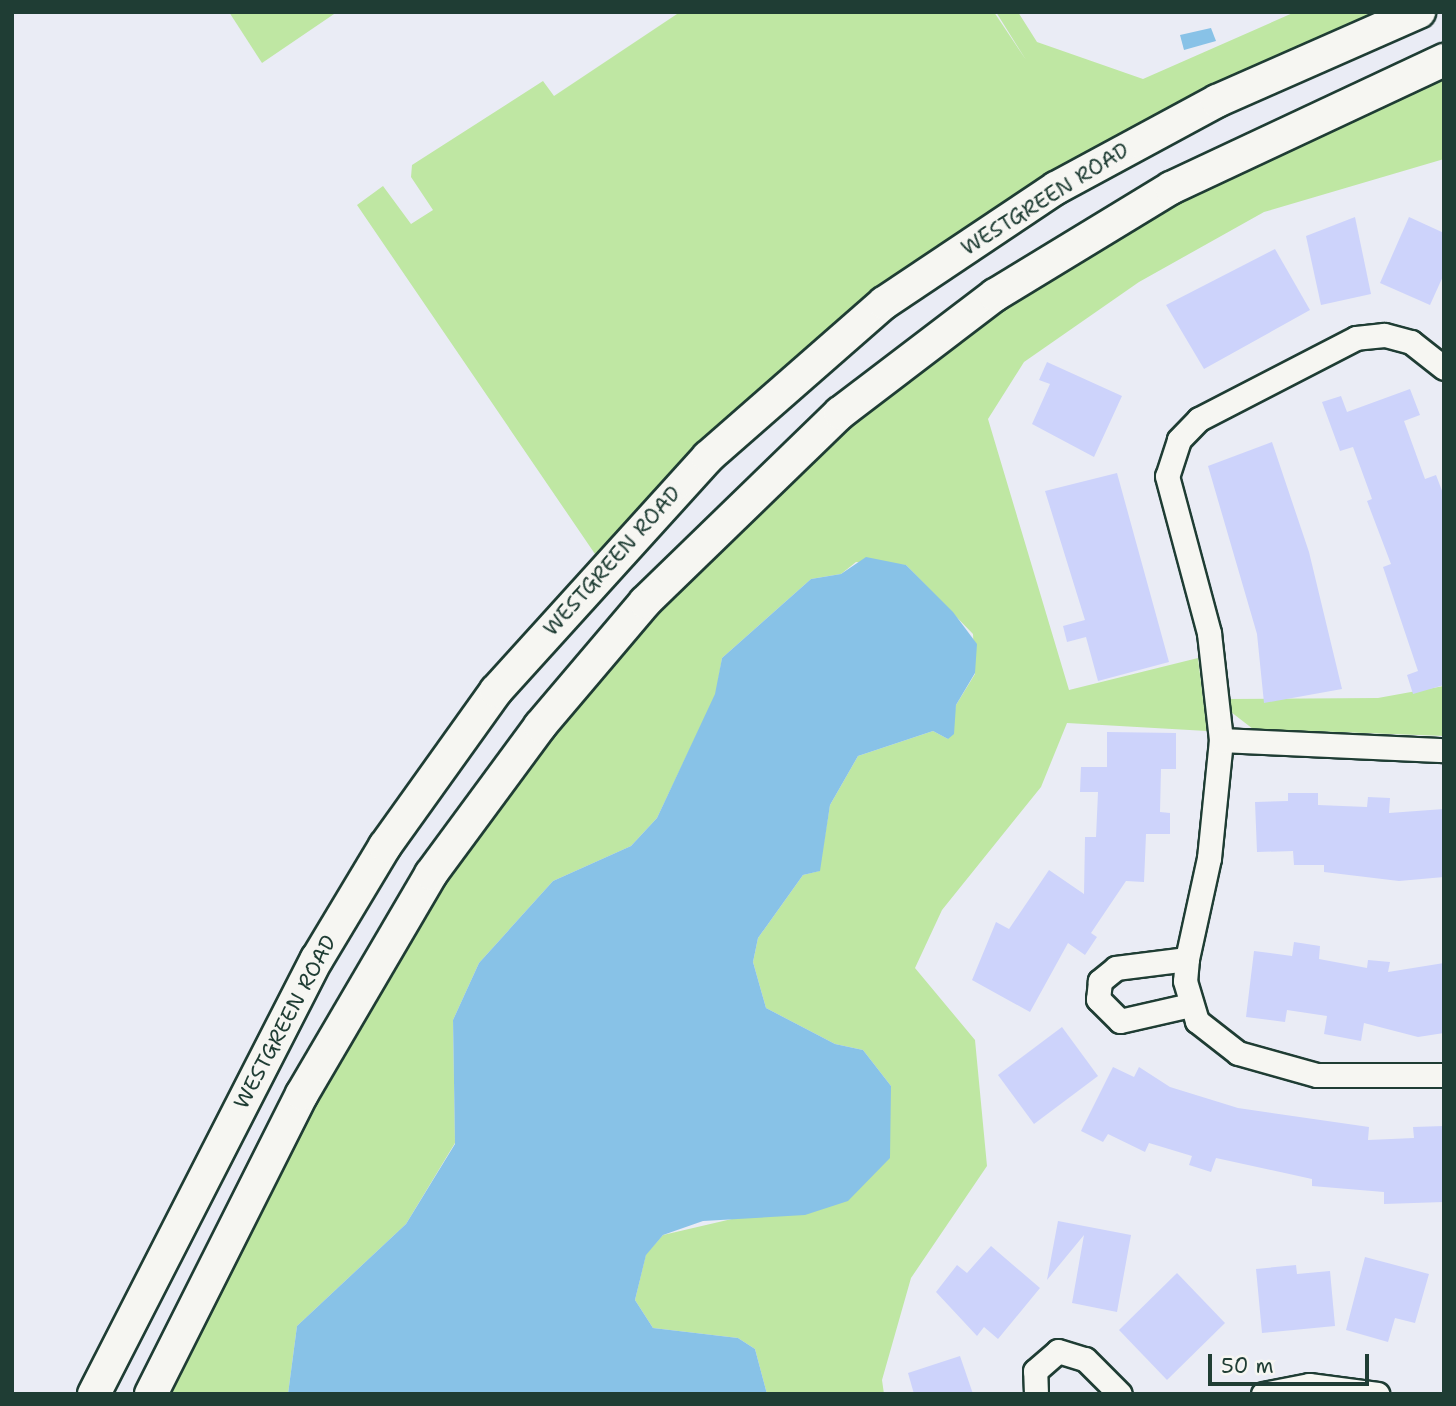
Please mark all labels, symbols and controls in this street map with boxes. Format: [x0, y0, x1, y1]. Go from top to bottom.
street label: WESTGREEN ROAD [957, 137, 1133, 261]
street label: WESTGREEN ROAD [538, 481, 686, 641]
street label: WESTGREEN ROAD [229, 931, 341, 1113]
scale bar [1211, 1340, 1372, 1384]
text: 50 m [1221, 1352, 1274, 1380]

